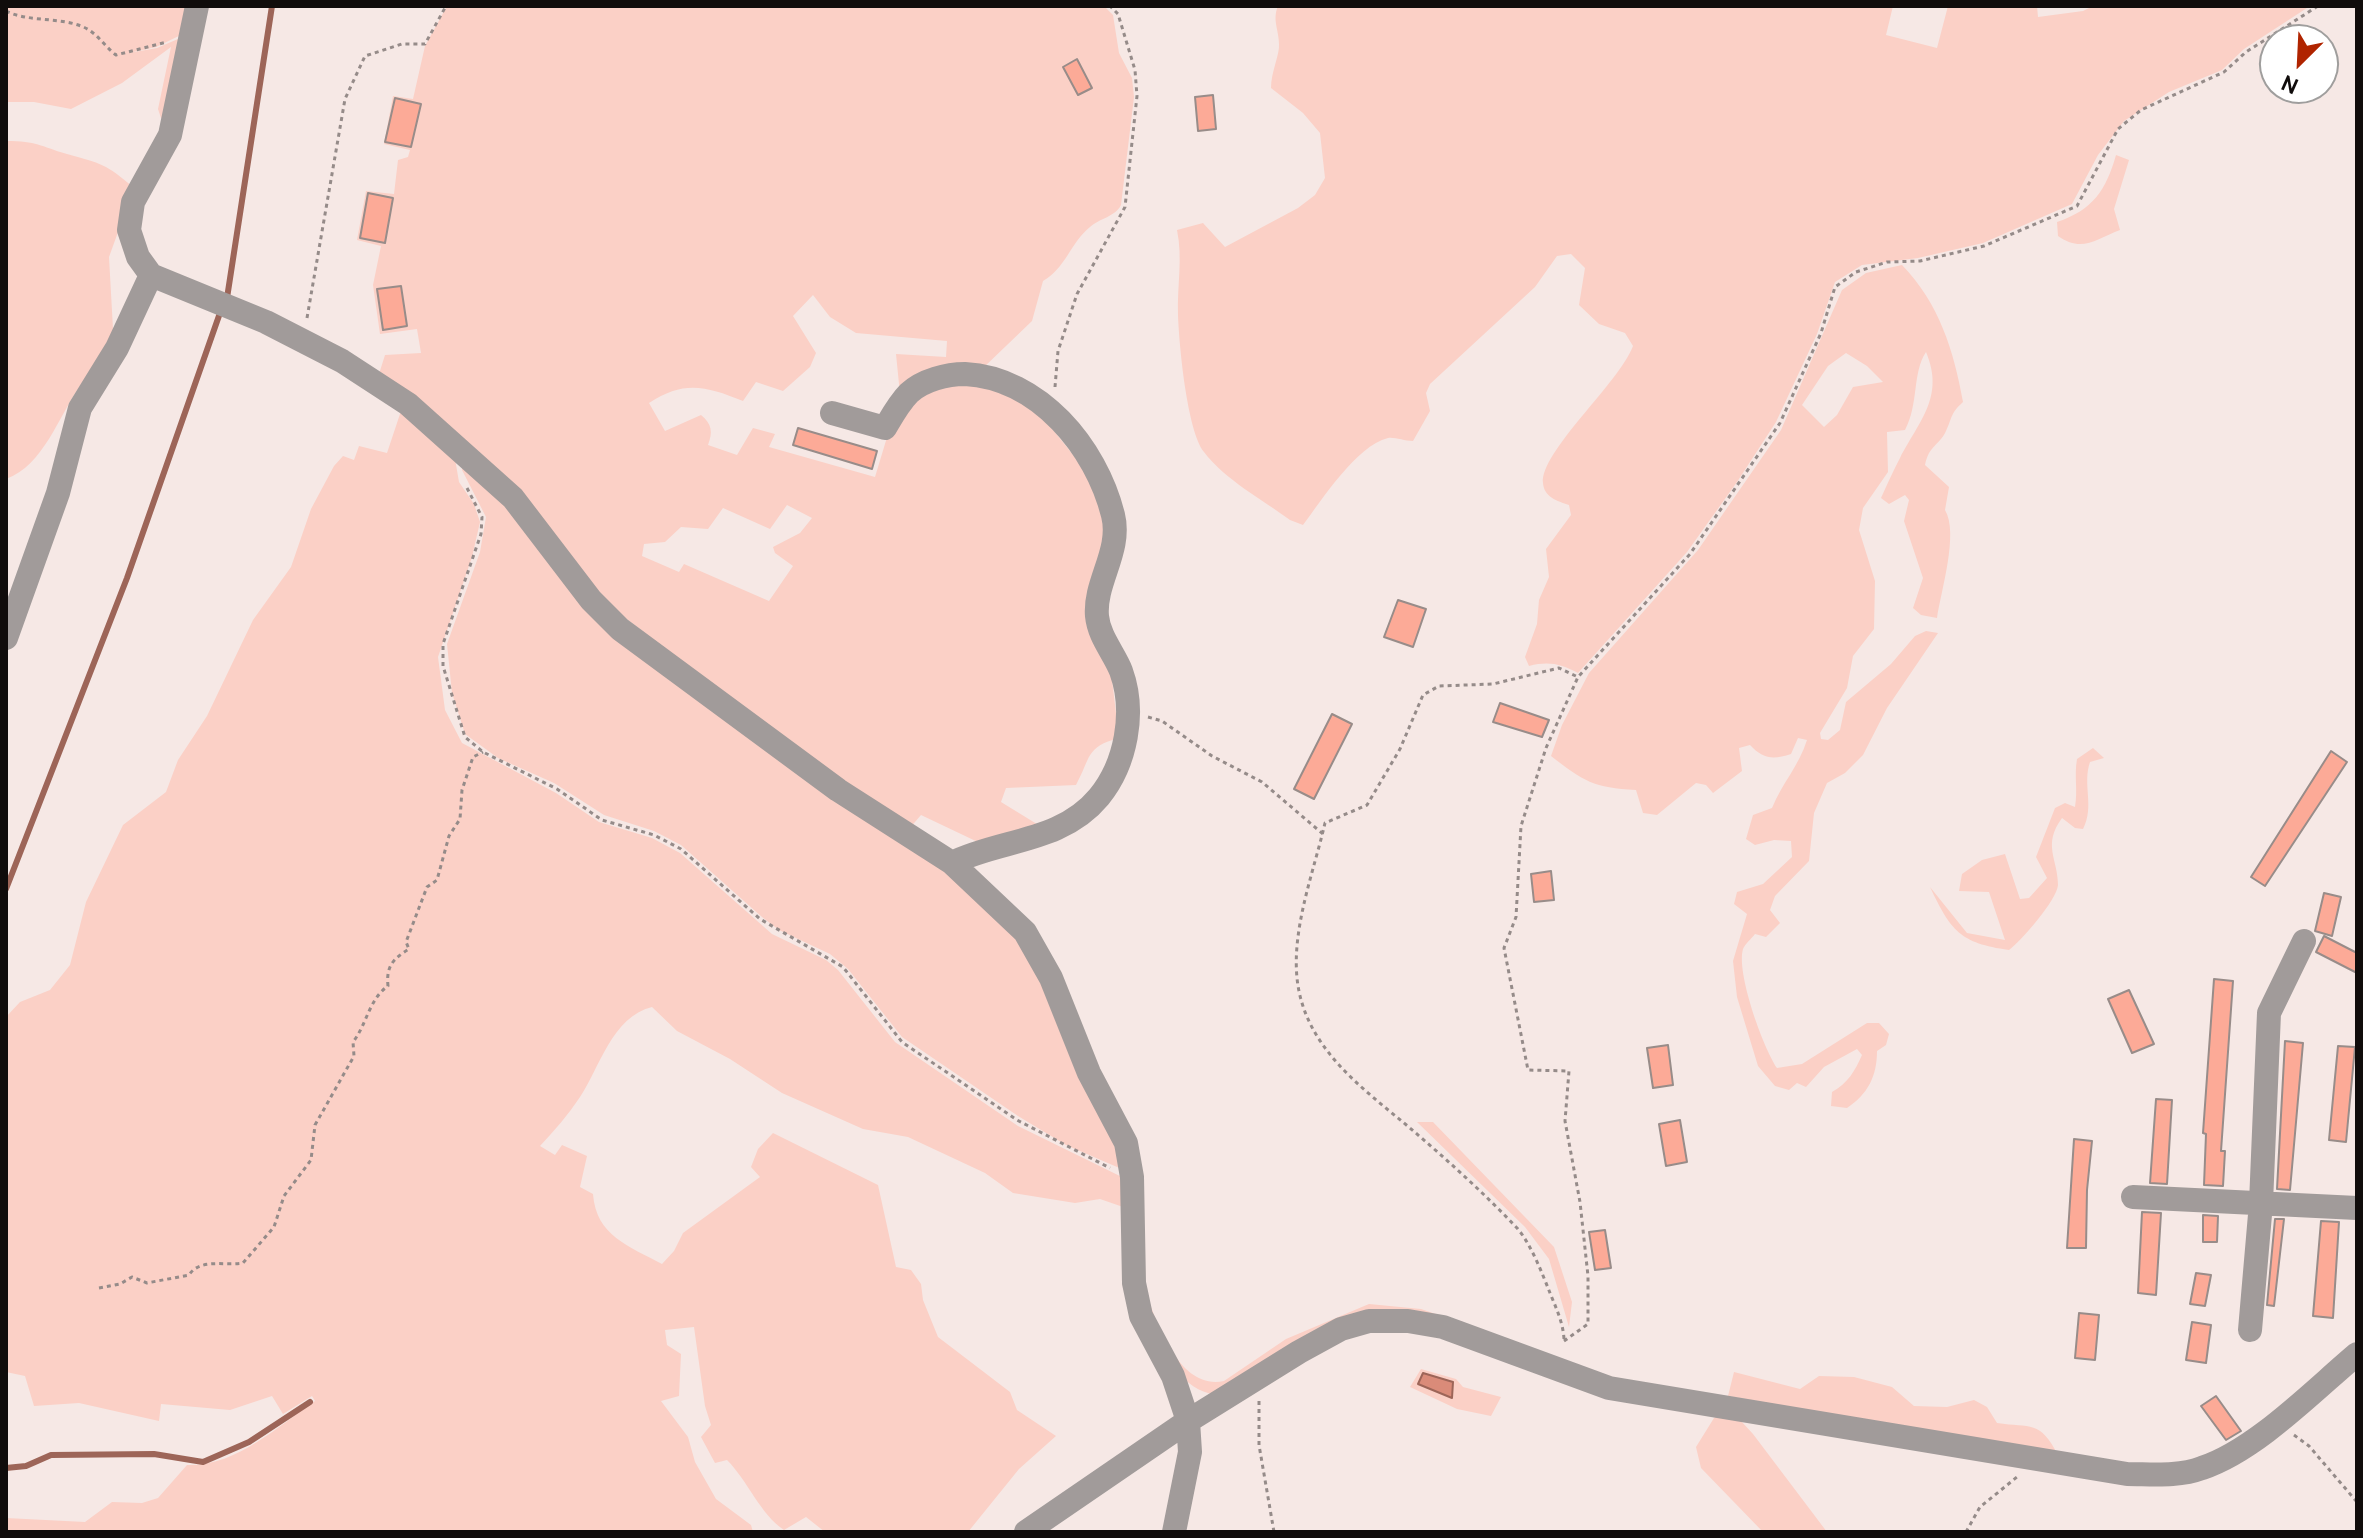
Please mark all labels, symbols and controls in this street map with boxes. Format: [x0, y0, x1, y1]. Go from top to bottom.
north arrow [2259, 24, 2339, 104]
text: N [2277, 69, 2302, 100]

